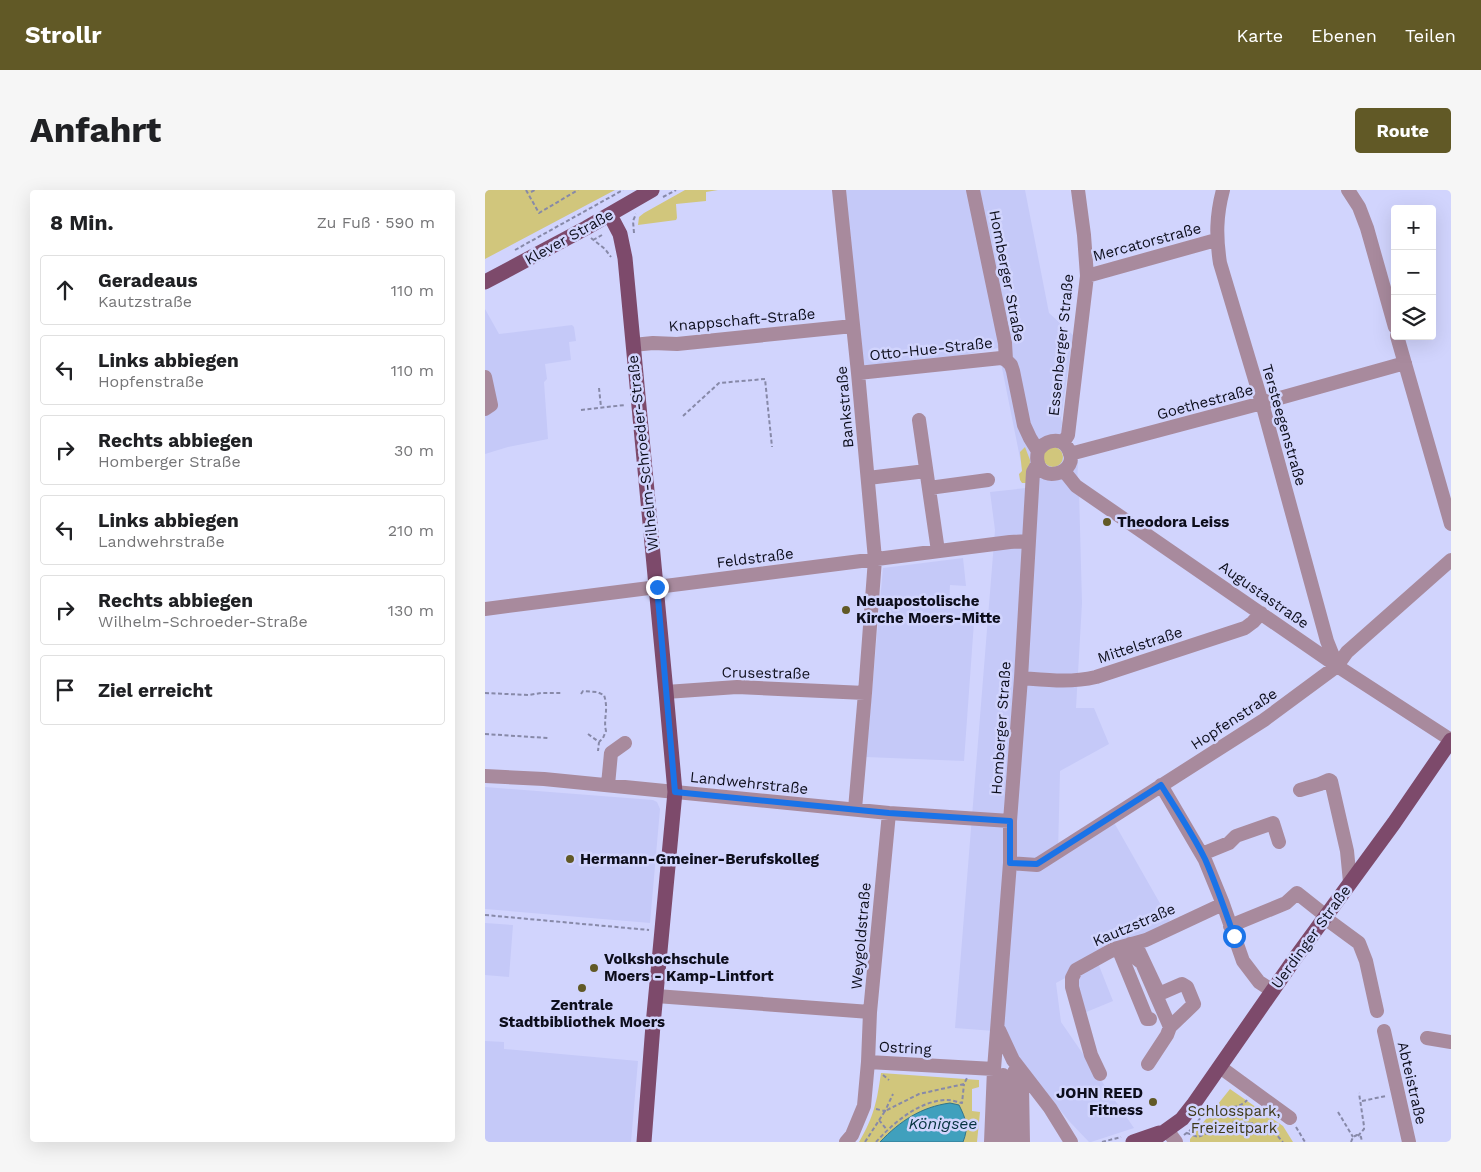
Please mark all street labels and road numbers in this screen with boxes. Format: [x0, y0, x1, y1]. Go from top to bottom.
street label: Klever Straße [522, 205, 616, 269]
street label: Homberger Straße [985, 209, 1029, 343]
street label: Mercatorstraße [1091, 219, 1203, 265]
street label: Essenberger Straße [1045, 273, 1077, 417]
street label: Knappschaft-Straße [668, 305, 816, 335]
street label: Otto-Hue-Straße [869, 334, 993, 364]
street label: Wilhelm-Schroeder-Straße [624, 354, 662, 552]
street label: Tersteegenstraße [1258, 362, 1310, 488]
street label: Bankstraße [832, 365, 858, 449]
street label: Goethestraße [1155, 380, 1255, 424]
street label: Feldstraße [715, 544, 795, 572]
street label: Augustastraße [1216, 557, 1312, 633]
street label: Mittelstraße [1095, 623, 1185, 667]
street label: Homberger Straße [987, 661, 1015, 795]
street label: Crusestraße [721, 663, 811, 683]
street label: Hopfenstraße [1187, 684, 1281, 754]
street label: Landwehrstraße [689, 768, 809, 798]
street label: Weygoldstraße [847, 882, 875, 990]
street label: Uerdinger Straße [1267, 882, 1355, 992]
street label: Kautzstraße [1090, 899, 1178, 951]
street label: Ostring [878, 1038, 932, 1058]
street label: Abteistraße [1394, 1040, 1430, 1126]

